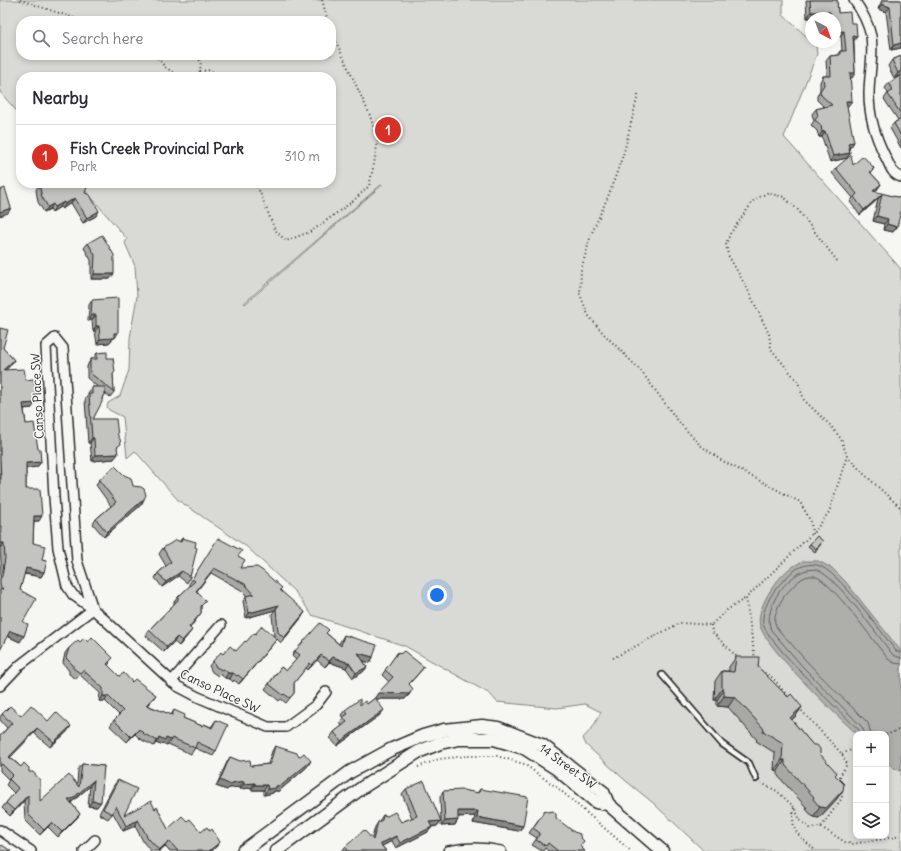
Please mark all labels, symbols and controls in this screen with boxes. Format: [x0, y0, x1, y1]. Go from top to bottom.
north arrow [805, 12, 841, 48]
search box [16, 16, 336, 60]
icon: search [30, 27, 52, 49]
text: Search here [62, 29, 143, 48]
text: Nearby [32, 87, 88, 109]
pin: 1 [375, 115, 401, 145]
text: Fish Creek Provincial Park [70, 139, 244, 158]
text: 1 [42, 148, 48, 165]
text: 310 m [285, 148, 320, 165]
text: Park [70, 158, 97, 175]
street label: Canso Place SW [27, 353, 47, 439]
your location [427, 585, 447, 605]
street label: Canso Place SW [178, 666, 262, 716]
map controls [853, 731, 889, 839]
button: + [853, 731, 889, 767]
street label: 14 Street SW [536, 740, 600, 792]
button: − [853, 767, 889, 803]
button: layers [853, 803, 889, 839]

